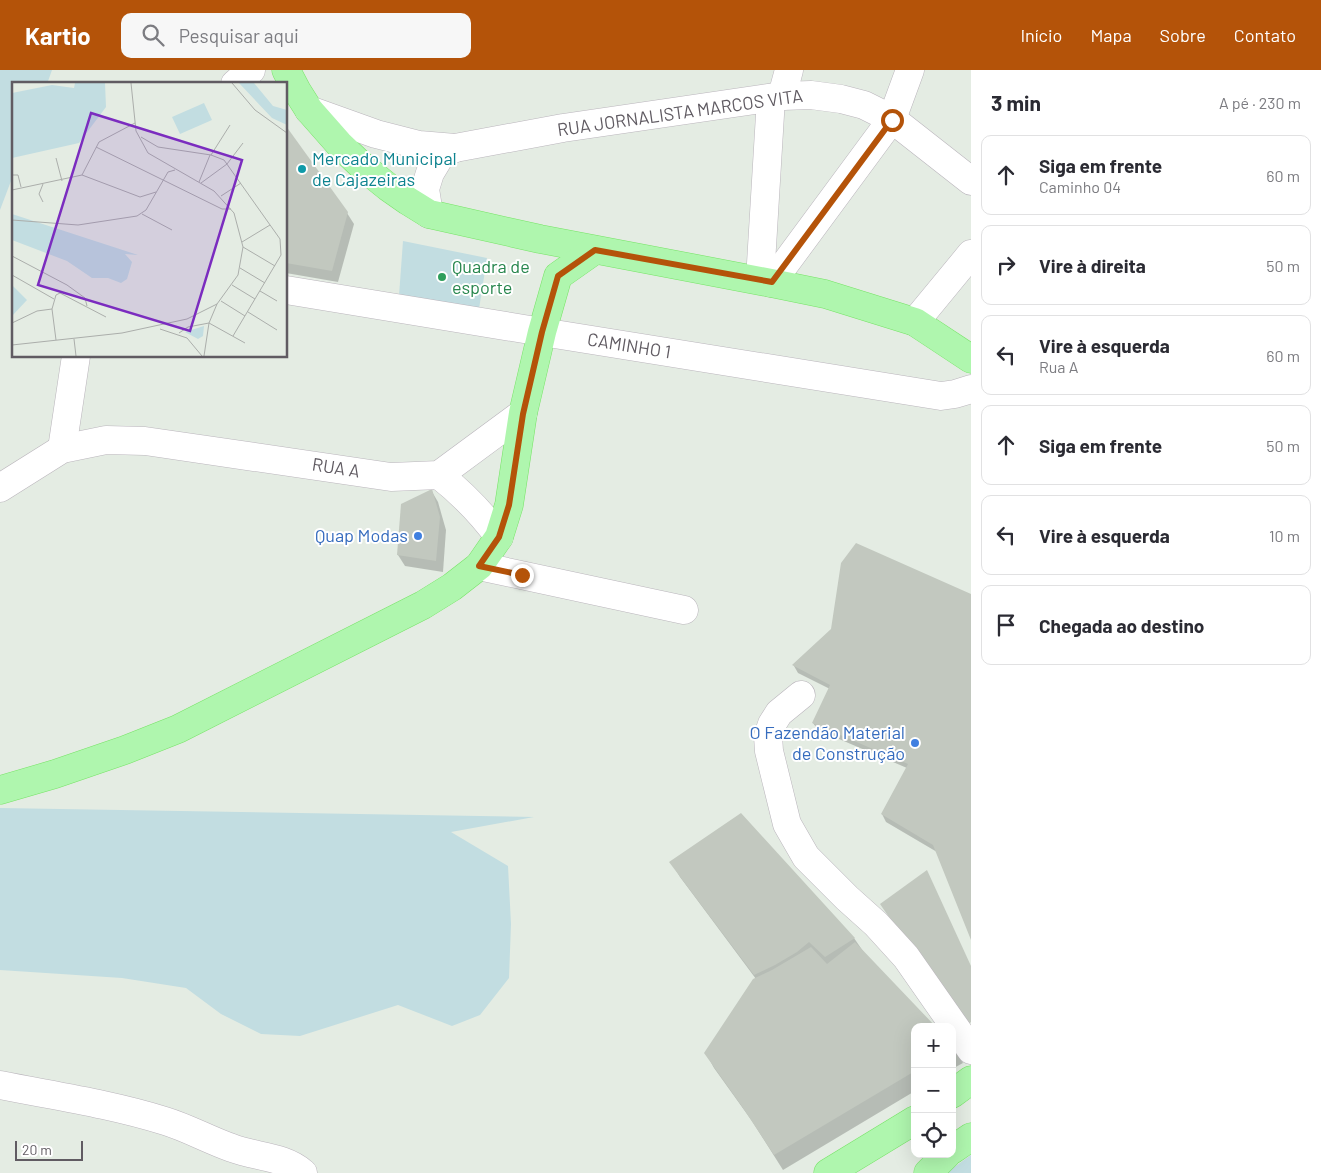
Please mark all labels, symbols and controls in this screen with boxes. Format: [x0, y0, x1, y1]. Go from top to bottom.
search box [121, 13, 471, 58]
text: Kartio [25, 21, 91, 50]
icon: search [139, 21, 167, 49]
text: Pesquisar aqui [179, 24, 299, 47]
text: Início [1020, 24, 1062, 46]
text: Mapa [1090, 24, 1132, 46]
text: Sobre [1160, 24, 1206, 46]
text: Contato [1234, 24, 1296, 46]
inset map [12, 82, 288, 358]
street label: RUA JORNALISTA MARCOS VITA [556, 84, 804, 140]
text: 3 min [991, 90, 1041, 115]
text: A pé · 230 m [1219, 93, 1301, 112]
route start [881, 109, 904, 132]
place label: Mercado Municipal de Cajazeiras [312, 147, 457, 190]
text: Siga em frente [1039, 154, 1162, 177]
icon: ahead [992, 161, 1020, 189]
marker: Mercado Municipal de Cajazeiras [296, 163, 308, 175]
text: 60 m [1266, 166, 1300, 185]
text: Caminho 04 [1039, 177, 1121, 196]
icon: right [992, 251, 1020, 279]
text: Vire à direita [1039, 254, 1146, 277]
place label: Quadra de esporte [452, 255, 530, 298]
text: 50 m [1266, 256, 1300, 275]
marker: Quadra de esporte [436, 271, 448, 283]
street label: CAMINHO 1 [586, 328, 673, 362]
text: Vire à esquerda [1039, 334, 1170, 357]
icon: left [992, 341, 1020, 369]
text: 60 m [1266, 346, 1300, 365]
text: Rua A [1039, 357, 1078, 376]
icon: ahead [992, 431, 1020, 459]
text: Siga em frente [1039, 434, 1162, 457]
text: 50 m [1266, 436, 1300, 455]
street label: RUA A [311, 452, 362, 482]
icon: left [992, 521, 1020, 549]
place label: Quap Modas [315, 524, 408, 546]
text: Vire à esquerda [1039, 524, 1170, 547]
text: 10 m [1269, 526, 1300, 545]
marker: Quap Modas [412, 530, 424, 542]
route end [511, 564, 534, 587]
icon: arrive [992, 611, 1020, 639]
text: Chegada ao destino [1039, 614, 1204, 637]
place label: O Fazendão Material de Construção [750, 721, 905, 764]
marker: O Fazendão Material de Construção [909, 737, 921, 749]
map controls [911, 1023, 956, 1158]
button: + [911, 1023, 956, 1068]
button: − [911, 1068, 956, 1113]
button: locate [911, 1113, 956, 1158]
scale bar [15, 1138, 82, 1161]
text: 20 m [22, 1141, 52, 1158]

